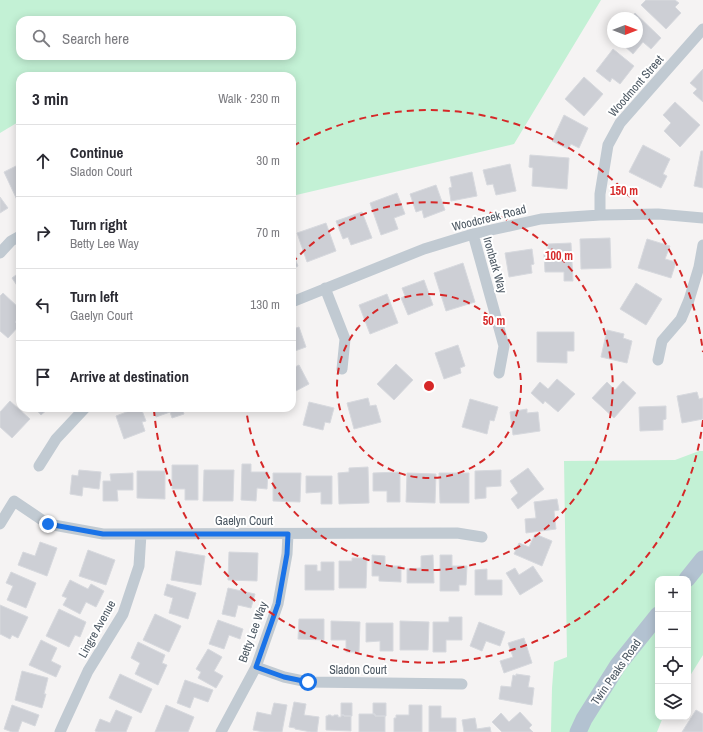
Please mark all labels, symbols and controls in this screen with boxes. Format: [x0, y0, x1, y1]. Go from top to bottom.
north arrow [607, 12, 643, 48]
search box [16, 16, 296, 60]
icon: search [30, 27, 52, 49]
text: Search here [62, 28, 129, 49]
street label: Woodmont Street [605, 52, 667, 120]
text: 3 min [32, 87, 68, 110]
text: Walk · 230 m [218, 90, 280, 107]
text: Continue [70, 142, 123, 163]
icon: ahead [32, 150, 54, 172]
text: 30 m [256, 152, 280, 169]
text: Sladon Court [70, 163, 132, 180]
text: 150 m [610, 183, 638, 199]
street label: Woodcreek Road [450, 201, 528, 235]
text: Turn right [70, 214, 127, 235]
icon: right [32, 222, 54, 244]
text: 70 m [256, 224, 280, 241]
text: Betty Lee Way [70, 235, 139, 252]
street label: Ironbark Way [479, 235, 511, 295]
text: 100 m [545, 248, 573, 264]
text: Turn left [70, 286, 118, 307]
icon: left [32, 294, 54, 316]
text: 130 m [250, 296, 280, 313]
text: Gaelyn Court [70, 307, 133, 324]
text: 50 m [483, 313, 505, 329]
icon: arrive [32, 366, 54, 388]
text: Arrive at destination [70, 366, 189, 387]
centre of rings [422, 379, 436, 393]
street label: Gaelyn Court [215, 513, 273, 529]
route end [39, 515, 57, 533]
map controls [655, 576, 691, 720]
button: + [655, 576, 691, 612]
street label: Lingre Avenue [75, 597, 119, 661]
street label: Betty Lee Way [235, 599, 271, 665]
button: − [655, 612, 691, 648]
street label: Twin Peaks Road [587, 636, 645, 708]
button: locate [655, 648, 691, 684]
street label: Sladon Court [329, 662, 387, 678]
route start [299, 673, 317, 691]
button: layers [655, 684, 691, 720]

